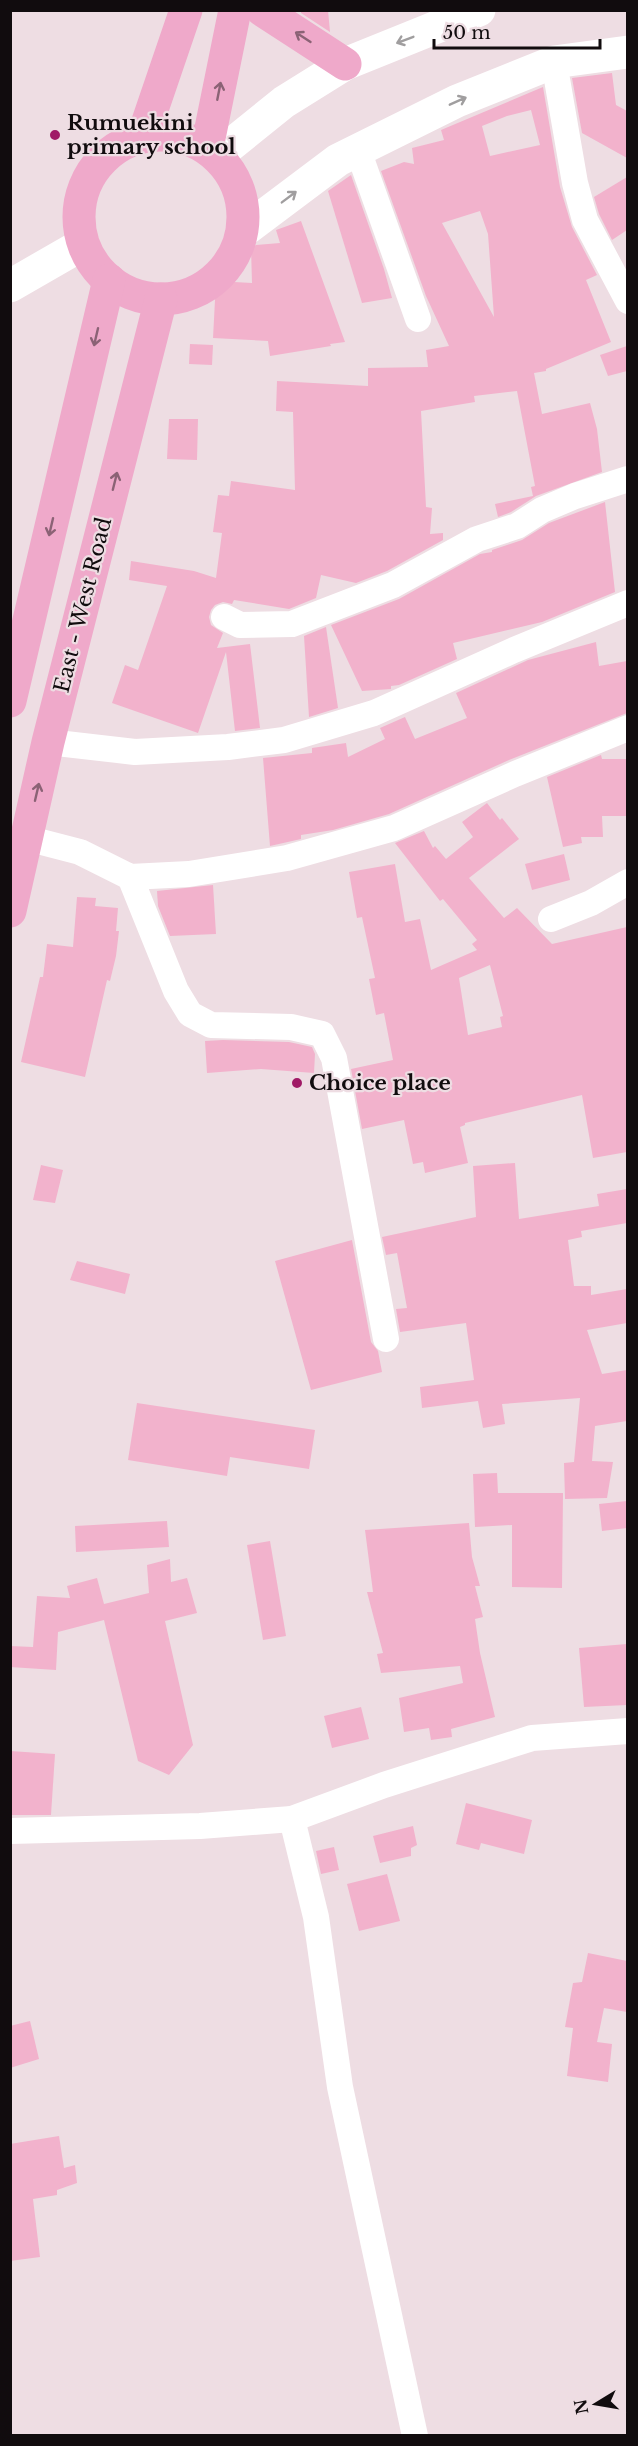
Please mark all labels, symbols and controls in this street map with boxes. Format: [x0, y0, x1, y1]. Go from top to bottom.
scale bar [434, 12, 600, 50]
text: 50 m [443, 22, 491, 44]
one-way arrow [296, 31, 312, 43]
one-way arrow [396, 36, 415, 47]
one-way arrow [214, 81, 225, 101]
one-way arrow [448, 94, 466, 106]
place label: Rumuekini primary school [67, 110, 236, 160]
marker: Rumuekini primary school [48, 128, 62, 142]
one-way arrow [280, 190, 296, 203]
one-way arrow [89, 328, 101, 347]
one-way arrow [109, 472, 121, 491]
street label: East - West Road [49, 515, 117, 695]
one-way arrow [45, 517, 57, 536]
one-way arrow [31, 783, 43, 802]
place label: Choice place [309, 1070, 451, 1096]
marker: Choice place [290, 1076, 304, 1090]
north arrow [566, 2374, 626, 2434]
text: N [570, 2398, 593, 2416]

